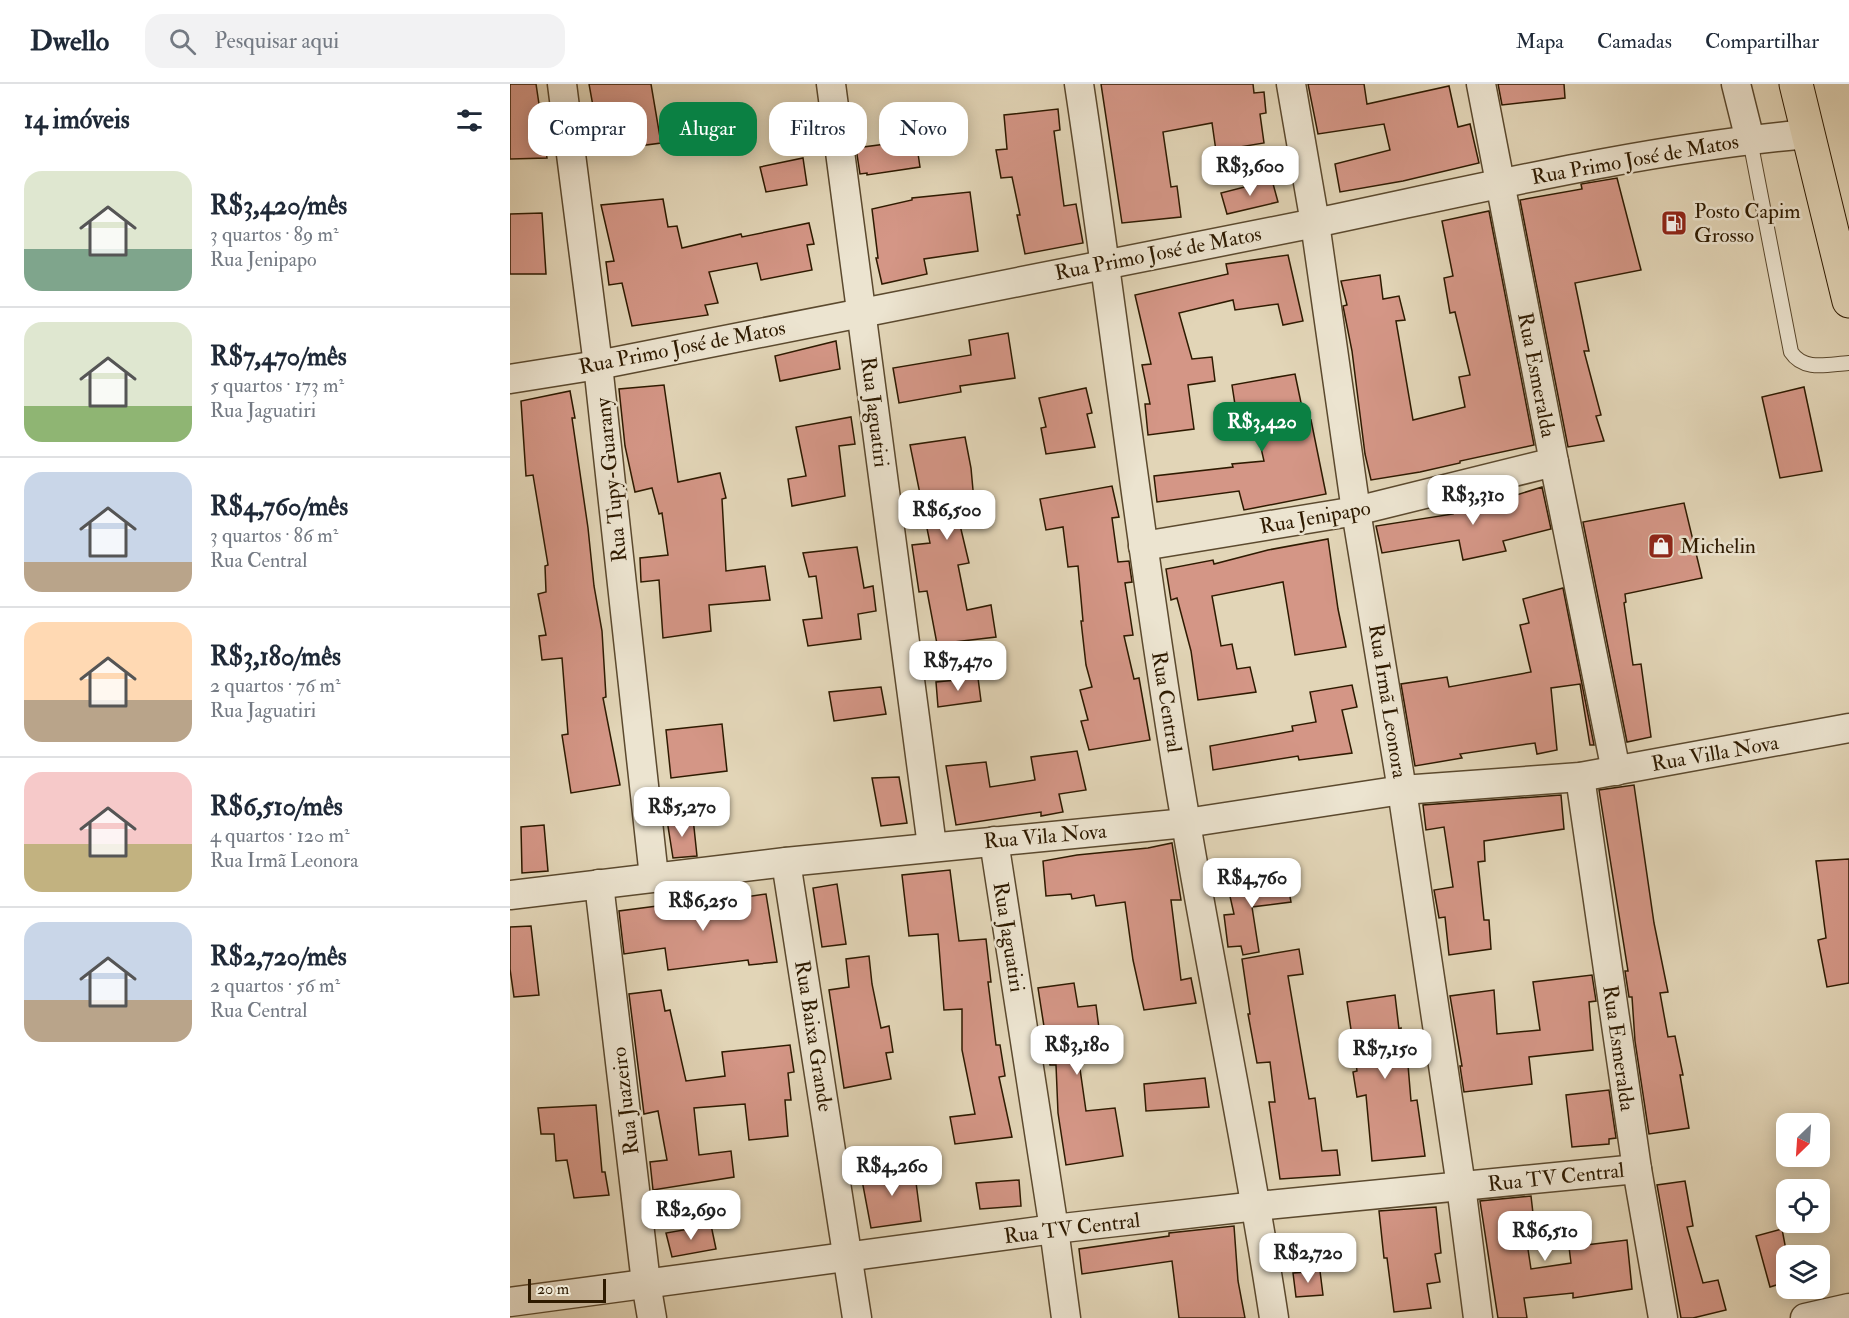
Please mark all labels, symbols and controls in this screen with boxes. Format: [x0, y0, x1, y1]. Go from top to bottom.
search box [145, 14, 565, 68]
text: Dwello [30, 24, 109, 59]
icon: search [166, 25, 199, 58]
text: Pesquisar aqui [214, 27, 339, 55]
text: Mapa [1516, 28, 1564, 55]
text: Camadas [1597, 28, 1672, 55]
text: Compartilhar [1705, 28, 1819, 55]
chip: Comprar [528, 102, 647, 156]
chip: Alugar [659, 102, 757, 156]
chip: Filtros [769, 102, 867, 156]
chip: Novo [879, 102, 968, 156]
text: 14 imóveis [24, 104, 130, 136]
icon: filters [453, 104, 486, 137]
street label: Rua Primo José de Matos [1529, 128, 1741, 191]
pin: R$3,600 [1195, 146, 1305, 197]
text: R$3,600 [1216, 153, 1284, 178]
text: R$3,420/mês [210, 190, 347, 222]
icon: home [72, 195, 144, 267]
place label: Posto Capim Grosso [1694, 198, 1801, 249]
fuel station icon: Posto Capim Grosso [1659, 208, 1689, 238]
street label: Rua Primo José de Matos [1052, 220, 1264, 287]
text: 3 quartos · 89 m² [210, 222, 339, 247]
text: Rua Jenipapo [210, 247, 317, 272]
street label: Rua Esmeralda [1511, 310, 1562, 440]
street label: Rua Primo José de Matos [576, 314, 788, 381]
text: R$7,470/mês [210, 341, 347, 373]
icon: home [72, 346, 144, 418]
street label: Rua Jaguatiri [854, 355, 895, 469]
text: 5 quartos · 173 m² [210, 373, 344, 398]
street label: Rua Tupy-Guarany [589, 396, 634, 563]
text: Rua Jaguatiri [210, 398, 316, 423]
pin: R$3,420 [1207, 402, 1317, 453]
text: R$3,420 [1227, 409, 1297, 434]
pin: R$3,310 [1418, 475, 1528, 526]
text: R$3,310 [1441, 482, 1505, 507]
pin: R$6,500 [892, 490, 1002, 541]
text: R$4,760/mês [210, 491, 348, 523]
street label: Rua Jenipapo [1258, 494, 1373, 541]
icon: home [72, 496, 144, 568]
text: R$6,500 [912, 497, 982, 522]
text: 3 quartos · 86 m² [210, 523, 338, 548]
shop icon: Michelin [1646, 531, 1676, 561]
place label: Michelin [1680, 533, 1756, 560]
text: Rua Central [210, 548, 307, 573]
street label: Rua Irmã Leonora [1362, 622, 1413, 780]
text: R$3,180/mês [210, 641, 341, 673]
pin: R$7,470 [903, 641, 1013, 692]
icon: home [72, 646, 144, 718]
text: R$7,470 [923, 648, 993, 673]
street label: Rua Central [1145, 649, 1188, 755]
text: 2 quartos · 76 m² [210, 673, 341, 698]
text: Rua Jaguatiri [210, 698, 316, 723]
street label: Rua Villa Nova [1649, 729, 1781, 778]
pin: R$5,270 [627, 787, 737, 838]
text: R$6,510/mês [210, 791, 343, 823]
text: R$5,270 [648, 794, 716, 819]
icon: home [72, 796, 144, 868]
street label: Rua Vila Nova [982, 818, 1108, 855]
text: 4 quartos · 120 m² [210, 823, 350, 848]
text: Rua Irmã Leonora [210, 848, 358, 873]
pin: R$4,760 [1197, 858, 1307, 909]
text: R$4,760 [1217, 865, 1287, 890]
street label: Rua Jaguatiri [986, 880, 1031, 995]
pin: R$6,250 [648, 881, 758, 932]
text: R$6,250 [668, 888, 738, 913]
text: R$2,720/mês [210, 941, 347, 973]
icon: home [72, 946, 144, 1018]
street label: Rua Baixa Grande [788, 958, 839, 1114]
text: 2 quartos · 56 m² [210, 973, 340, 998]
street label: Rua Esmeralda [1596, 983, 1641, 1113]
text: Rua Central [210, 998, 307, 1023]
pin: R$3,180 [1022, 1025, 1132, 1076]
pin: R$7,150 [1330, 1029, 1440, 1080]
text: R$3,180 [1045, 1032, 1109, 1057]
text: R$7,150 [1352, 1036, 1418, 1061]
street label: Rua Juazeiro [605, 1045, 646, 1157]
north arrow [1776, 1113, 1830, 1167]
map controls [1776, 1113, 1830, 1299]
pin: R$4,260 [837, 1146, 947, 1197]
text: R$4,260 [856, 1153, 928, 1178]
street label: Rua TV Central [1486, 1157, 1626, 1198]
button: locate [1776, 1179, 1830, 1233]
pin: R$2,690 [636, 1190, 746, 1241]
text: R$2,690 [655, 1197, 727, 1222]
street label: Rua TV Central [1002, 1207, 1142, 1250]
pin: R$6,510 [1490, 1211, 1600, 1262]
text: R$6,510 [1512, 1218, 1578, 1243]
pin: R$2,720 [1253, 1233, 1363, 1284]
text: R$2,720 [1273, 1240, 1343, 1265]
button: layers [1776, 1245, 1830, 1299]
scale bar [528, 1276, 606, 1304]
text: 20 m [537, 1279, 569, 1299]

